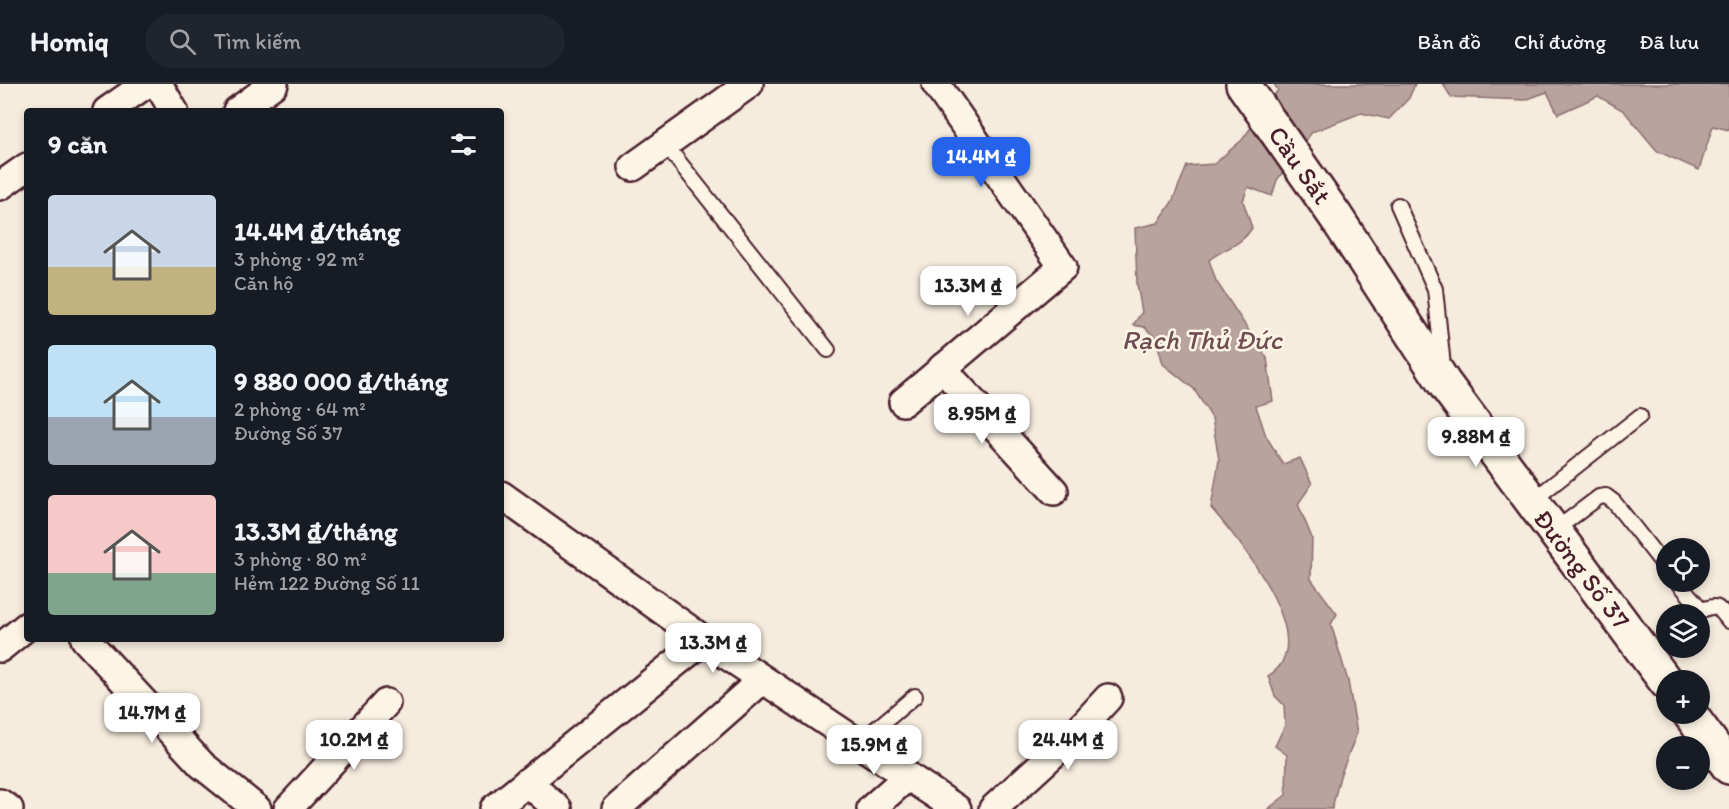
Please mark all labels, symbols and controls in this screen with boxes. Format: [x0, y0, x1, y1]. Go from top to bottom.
search box [145, 14, 565, 68]
text: Homiq [30, 24, 109, 58]
icon: search [166, 25, 199, 58]
text: Tìm kiếm [214, 28, 301, 55]
text: Bản đồ [1417, 29, 1481, 54]
text: Chỉ đường [1514, 29, 1606, 54]
text: Đã lưu [1639, 29, 1699, 54]
street label: Cầu Sắt [1262, 120, 1339, 211]
text: 9 căn [48, 128, 107, 160]
icon: filters [447, 128, 480, 161]
pin: 14.4M ₫ [926, 137, 1036, 188]
text: 14.4M ₫ [946, 144, 1016, 168]
text: 14.4M ₫/tháng [234, 215, 400, 247]
icon: home [96, 219, 168, 291]
text: 3 phòng · 92 m² [234, 247, 364, 271]
pin: 13.3M ₫ [913, 266, 1023, 317]
text: Căn hộ [234, 271, 294, 295]
text: 13.3M ₫ [934, 273, 1002, 297]
water label: Rạch Thủ Đức [1122, 323, 1284, 356]
text: 9 880 000 ₫/tháng [234, 365, 448, 397]
icon: home [96, 369, 168, 441]
pin: 8.95M ₫ [927, 394, 1037, 445]
text: 2 phòng · 64 m² [234, 397, 366, 421]
text: 8.95M ₫ [948, 401, 1016, 425]
pin: 9.88M ₫ [1421, 417, 1531, 468]
text: Đường Số 37 [234, 421, 342, 445]
text: 9.88M ₫ [1442, 424, 1510, 448]
street label: Đường Số 37 [1527, 503, 1637, 635]
text: 13.3M ₫/tháng [234, 515, 397, 547]
icon: home [96, 519, 168, 591]
map controls [1656, 538, 1710, 790]
button: locate [1656, 538, 1710, 592]
text: 3 phòng · 80 m² [234, 547, 367, 571]
text: Hẻm 122 Đường Số 11 [234, 571, 420, 595]
button: layers [1656, 604, 1710, 658]
pin: 13.3M ₫ [658, 623, 768, 674]
text: 13.3M ₫ [679, 630, 747, 654]
button: + [1656, 670, 1710, 724]
pin: 14.7M ₫ [97, 693, 207, 744]
text: 14.7M ₫ [118, 700, 186, 724]
pin: 10.2M ₫ [299, 720, 409, 771]
pin: 24.4M ₫ [1013, 720, 1123, 771]
pin: 15.9M ₫ [819, 725, 929, 776]
text: 10.2M ₫ [320, 727, 388, 751]
text: 24.4M ₫ [1032, 727, 1104, 751]
text: 15.9M ₫ [841, 732, 907, 756]
button: − [1656, 736, 1710, 790]

